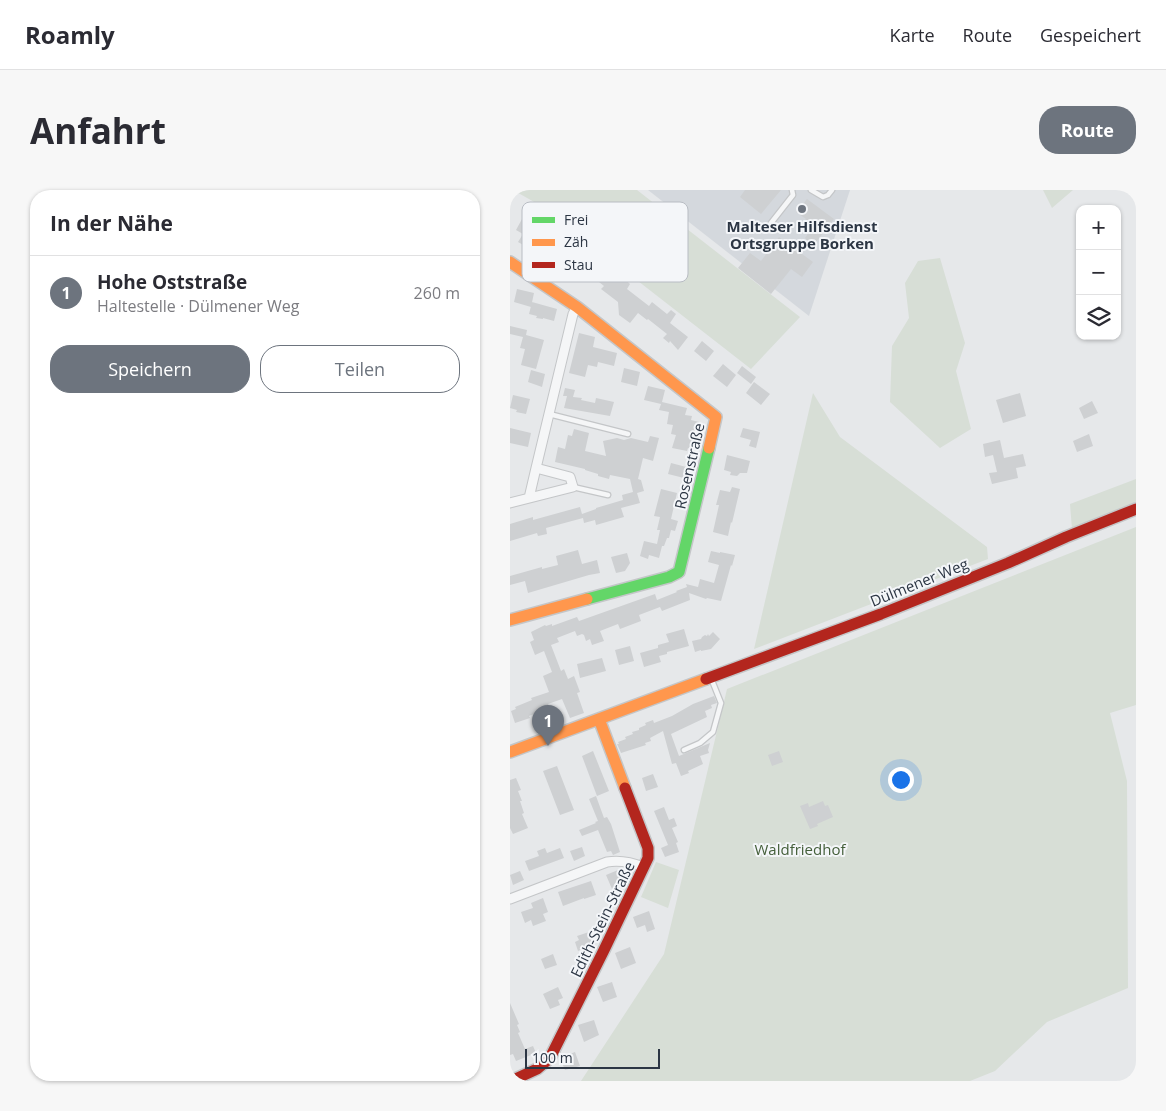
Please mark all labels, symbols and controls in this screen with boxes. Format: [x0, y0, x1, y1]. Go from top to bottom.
text: Roamly [25, 18, 115, 51]
text: Karte [890, 23, 935, 47]
text: Route [963, 23, 1012, 47]
text: Gespeichert [1040, 23, 1141, 47]
button: Route [1039, 106, 1136, 154]
text: Anfahrt [30, 107, 166, 154]
legend [522, 202, 688, 282]
marker: Malteser Hilfsdienst Ortsgruppe Borken [796, 203, 808, 215]
map controls [1076, 205, 1121, 340]
button: + [1076, 205, 1121, 250]
text: In der Nähe [50, 209, 173, 237]
text: Frei [564, 210, 588, 229]
place label: Malteser Hilfsdienst Ortsgruppe Borken [727, 216, 878, 253]
text: Zäh [564, 232, 588, 251]
button: − [1076, 250, 1121, 295]
text: Stau [564, 255, 593, 274]
text: Hohe Oststraße [97, 269, 247, 295]
text: 1 [61, 282, 71, 304]
text: 260 m [414, 282, 460, 304]
text: Haltestelle · Dülmener Weg [97, 295, 300, 317]
button: layers [1076, 295, 1121, 340]
button: Speichern [50, 345, 250, 393]
button: Teilen [260, 345, 460, 393]
street label: Rosenstraße [669, 421, 709, 511]
street label: Dülmener Weg [867, 553, 971, 611]
pin: 1 [532, 705, 564, 746]
your location [888, 767, 914, 793]
park label: Waldfriedhof [755, 839, 846, 859]
street label: Edith-Stein-Straße [565, 858, 639, 980]
scale bar [525, 1046, 660, 1069]
text: 100 m [532, 1048, 573, 1067]

